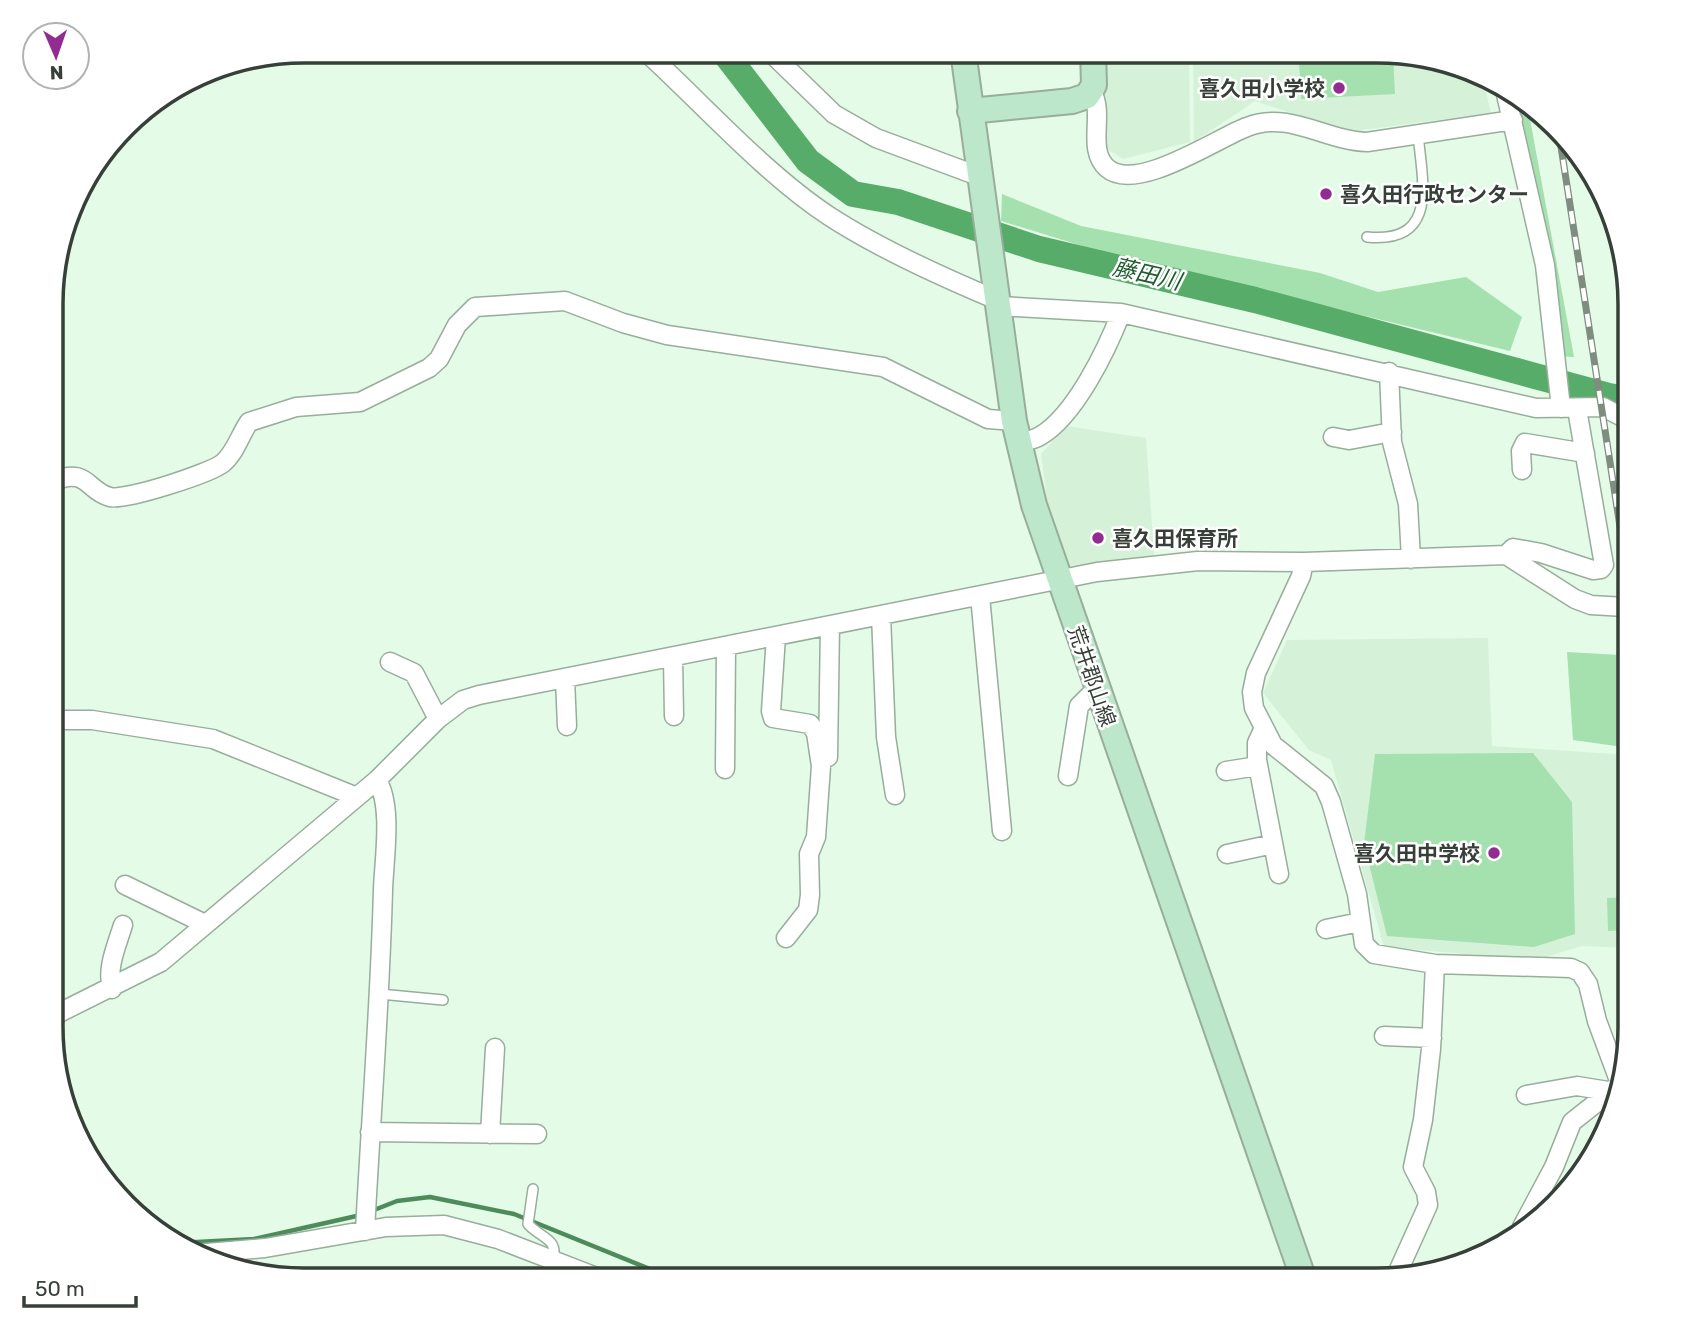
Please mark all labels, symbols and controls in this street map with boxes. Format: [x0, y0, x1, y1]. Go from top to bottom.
north arrow [21, 21, 91, 91]
text: N [49, 61, 64, 84]
place label: 喜久田小学校 [1199, 76, 1325, 101]
marker: 喜久田小学校 [1331, 80, 1347, 96]
place label: 喜久田行政センター [1340, 182, 1529, 207]
marker: 喜久田行政センター [1318, 186, 1334, 202]
water label: 藤田川 [1110, 253, 1187, 296]
place label: 喜久田保育所 [1112, 526, 1238, 551]
marker: 喜久田保育所 [1090, 530, 1106, 546]
street label: 荒井郡山線 [1063, 622, 1121, 730]
place label: 喜久田中学校 [1354, 841, 1480, 866]
marker: 喜久田中学校 [1486, 845, 1502, 861]
scale bar [24, 1264, 136, 1308]
text: 50 m [35, 1276, 85, 1301]

